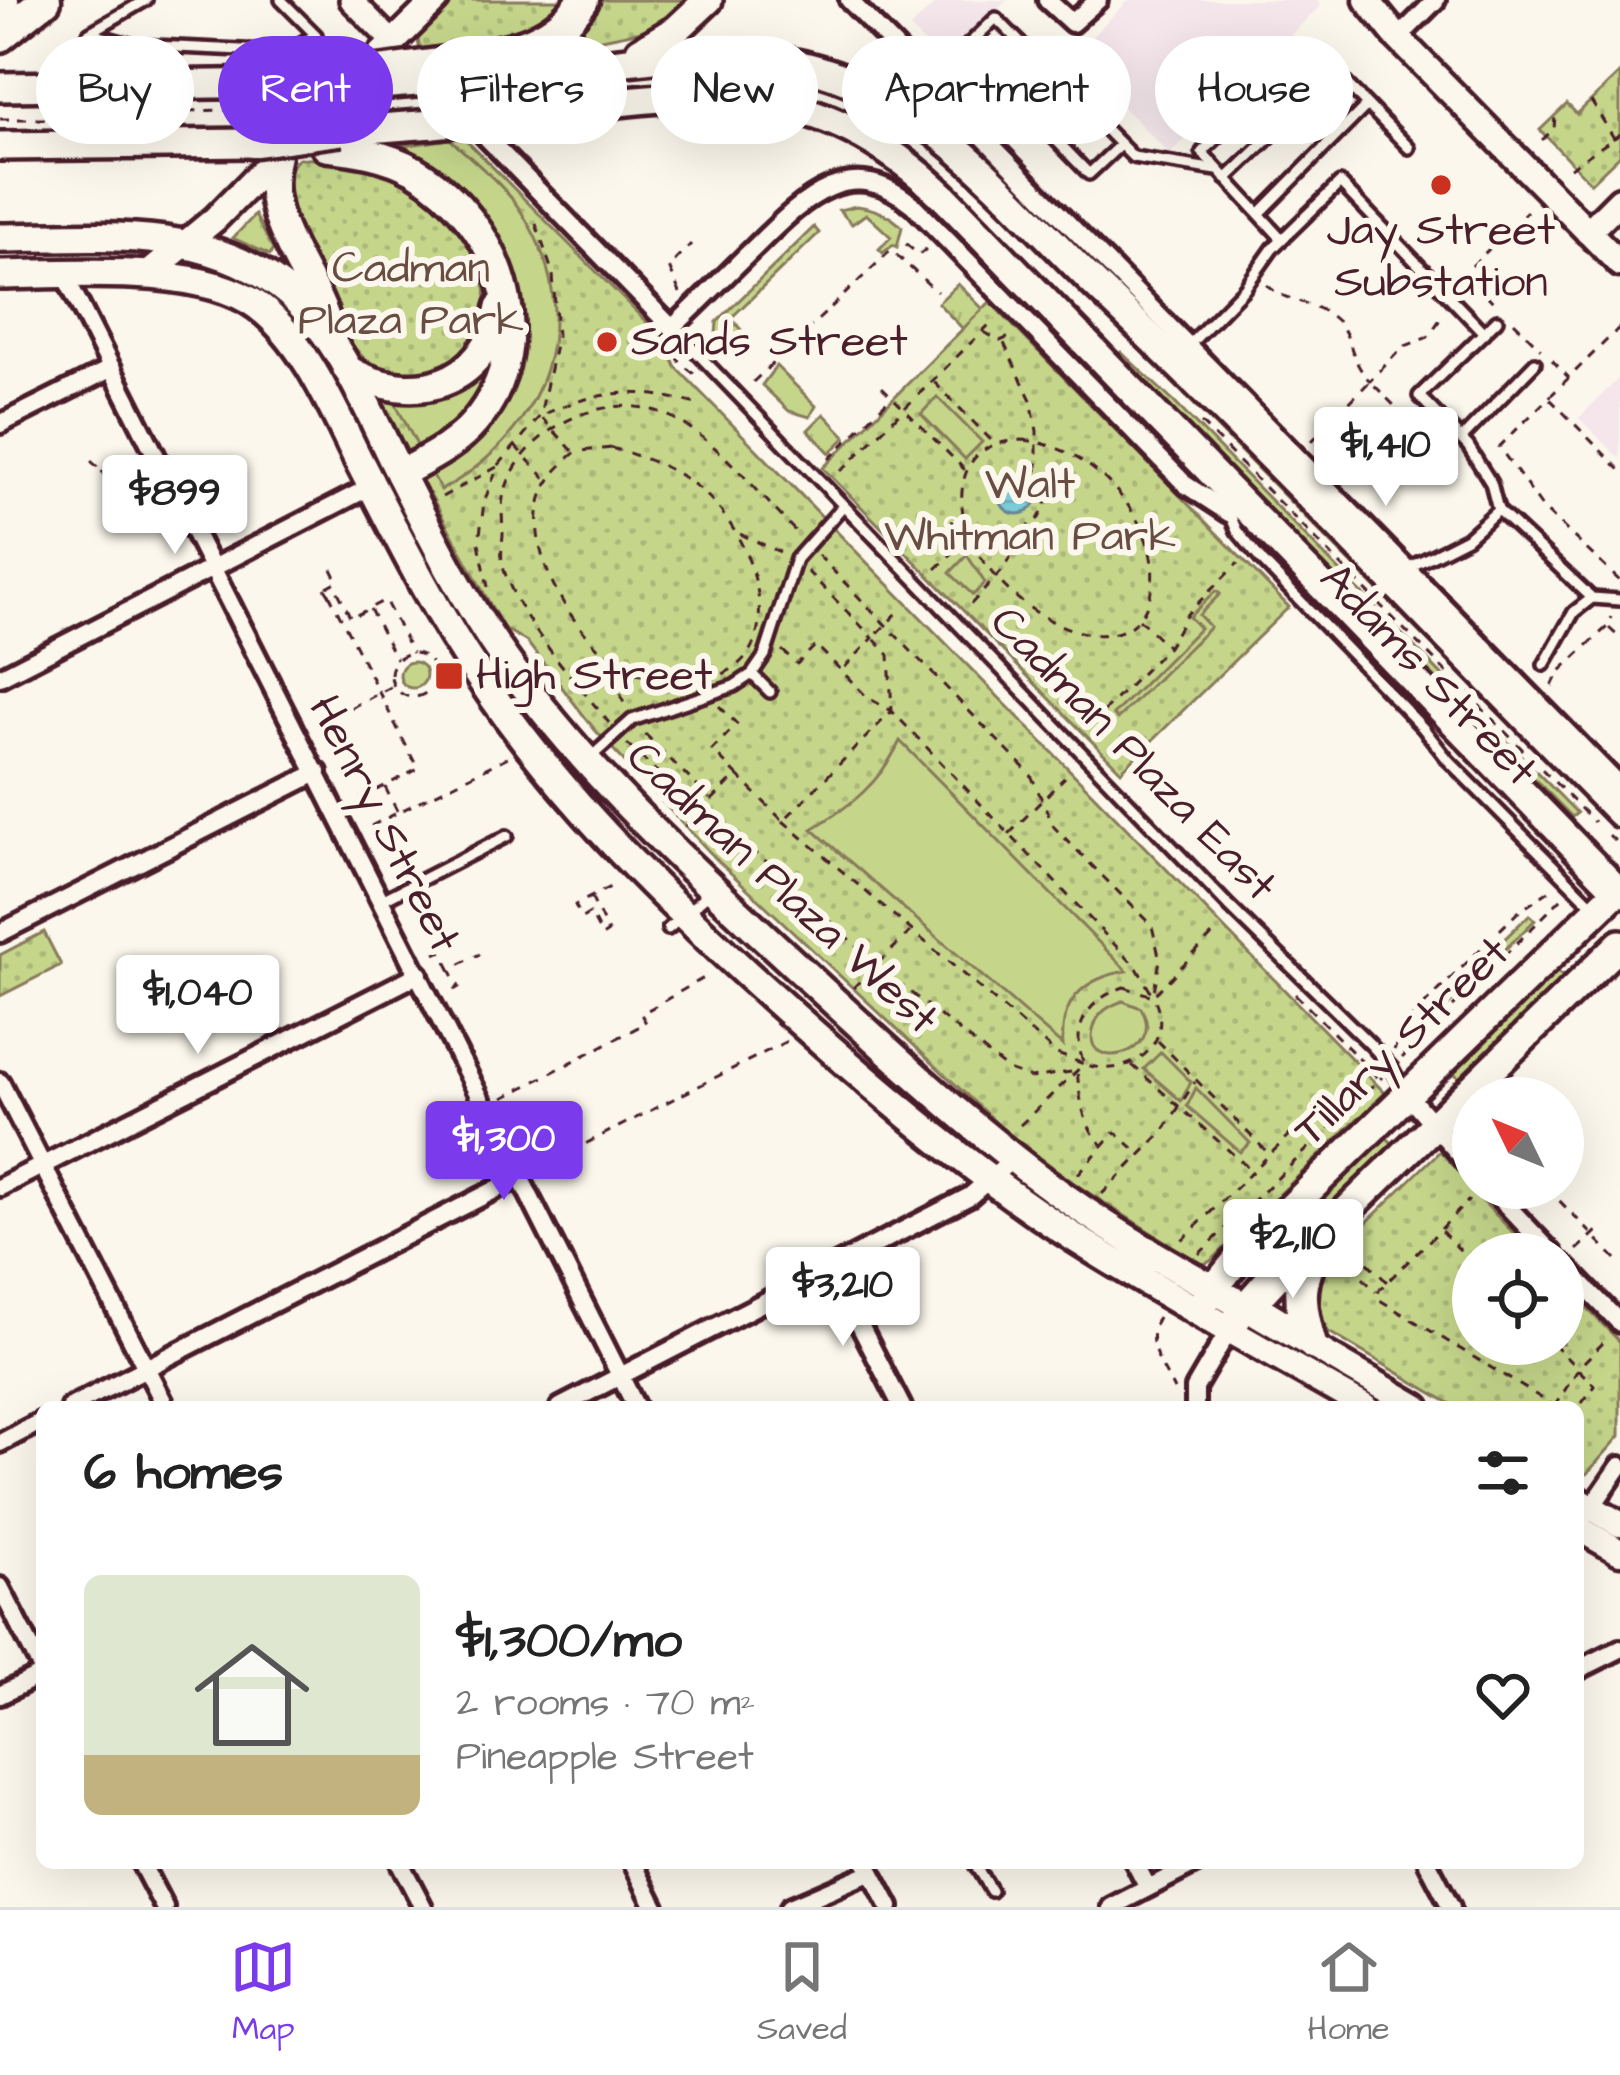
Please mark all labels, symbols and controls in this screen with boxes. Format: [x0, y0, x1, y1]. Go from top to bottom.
chip: Buy [36, 36, 194, 144]
chip: Rent [218, 36, 393, 144]
chip: Filters [417, 36, 627, 144]
chip: New [651, 36, 818, 144]
chip: Apartment [842, 36, 1131, 144]
chip: House [1155, 36, 1353, 144]
marker: Jay Street Substation [1428, 172, 1454, 198]
place label: Jay Street Substation [1327, 200, 1555, 314]
park label: Cadman Plaza Park [298, 238, 524, 352]
place label: Sands Street [631, 311, 908, 373]
marker: Sands Street [594, 329, 620, 355]
pin: $1,410 [1288, 407, 1484, 509]
text: $1,410 [1341, 419, 1431, 473]
park label: Walt Whitman Park [884, 454, 1176, 568]
pin: $899 [104, 455, 246, 557]
text: $899 [129, 467, 221, 521]
street label: Adams Street [1305, 549, 1551, 801]
street label: Cadman Plaza East [976, 593, 1290, 915]
place label: High Street [476, 645, 712, 707]
marker: High Street [433, 660, 465, 692]
street label: Henry Street [292, 685, 475, 963]
street label: Cadman Plaza West [613, 727, 951, 1049]
street label: Tillary Street [1280, 923, 1524, 1162]
pin: $1,040 [100, 955, 296, 1057]
text: $1,040 [143, 967, 253, 1021]
north arrow [1452, 1077, 1584, 1209]
map controls [1452, 1077, 1584, 1365]
pin: $1,300 [406, 1101, 602, 1203]
text: $1,300 [453, 1113, 555, 1167]
pin: $2,110 [1195, 1199, 1391, 1301]
text: $2,110 [1250, 1211, 1336, 1265]
button: locate [1452, 1233, 1584, 1365]
pin: $3,210 [745, 1247, 941, 1349]
text: $3,210 [793, 1259, 893, 1313]
text: 6 homes [84, 1438, 283, 1509]
icon: filters [1470, 1440, 1536, 1506]
text: $1,300/mo [456, 1606, 682, 1677]
icon: home [180, 1623, 324, 1767]
icon: heart [1470, 1662, 1536, 1728]
text: 2 rooms · 70 m² [456, 1677, 755, 1731]
text: Pineapple Street [456, 1731, 754, 1785]
tab: Map [230, 1934, 296, 2052]
tab: Saved [757, 1934, 847, 2052]
tab: Home [1308, 1934, 1390, 2052]

